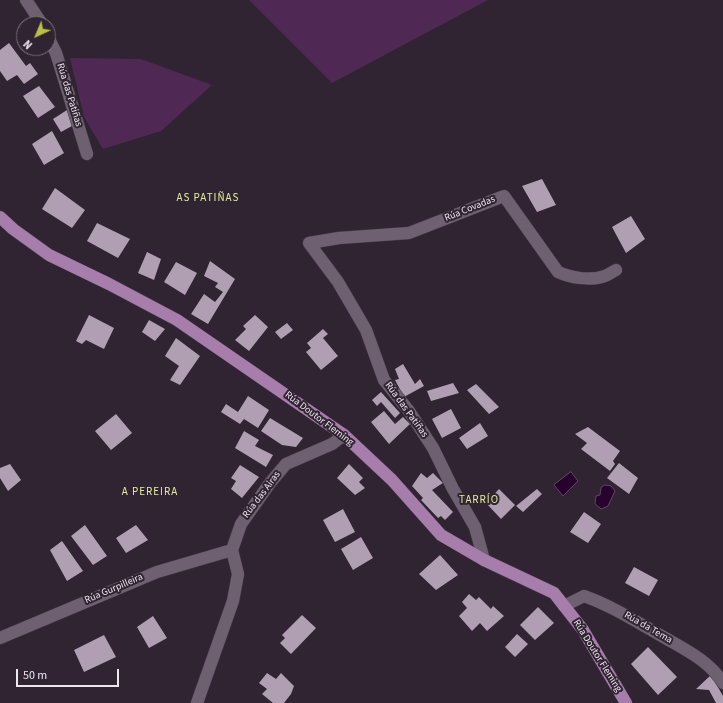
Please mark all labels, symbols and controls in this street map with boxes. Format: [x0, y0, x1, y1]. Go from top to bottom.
north arrow [16, 16, 56, 56]
text: N [20, 36, 36, 52]
street label: Rúa das Patiñas [54, 62, 84, 128]
district label: AS PATIÑAS [177, 192, 239, 206]
street label: Rúa Covadas [443, 193, 497, 225]
street label: Rúa das Patiñas [382, 380, 430, 440]
street label: Rúa Doutor Fleming [282, 389, 356, 449]
street label: Rúa das Airas [241, 469, 283, 521]
district label: A PEREIRA [122, 486, 178, 500]
district label: TARRÍO [459, 494, 499, 508]
street label: Rúa Gurpilleira [83, 571, 145, 607]
street label: Rúa da Tema [622, 609, 674, 647]
street label: Rúa Doutor Fleming [570, 618, 624, 694]
scale bar [18, 661, 121, 687]
text: 50 m [23, 667, 47, 684]

